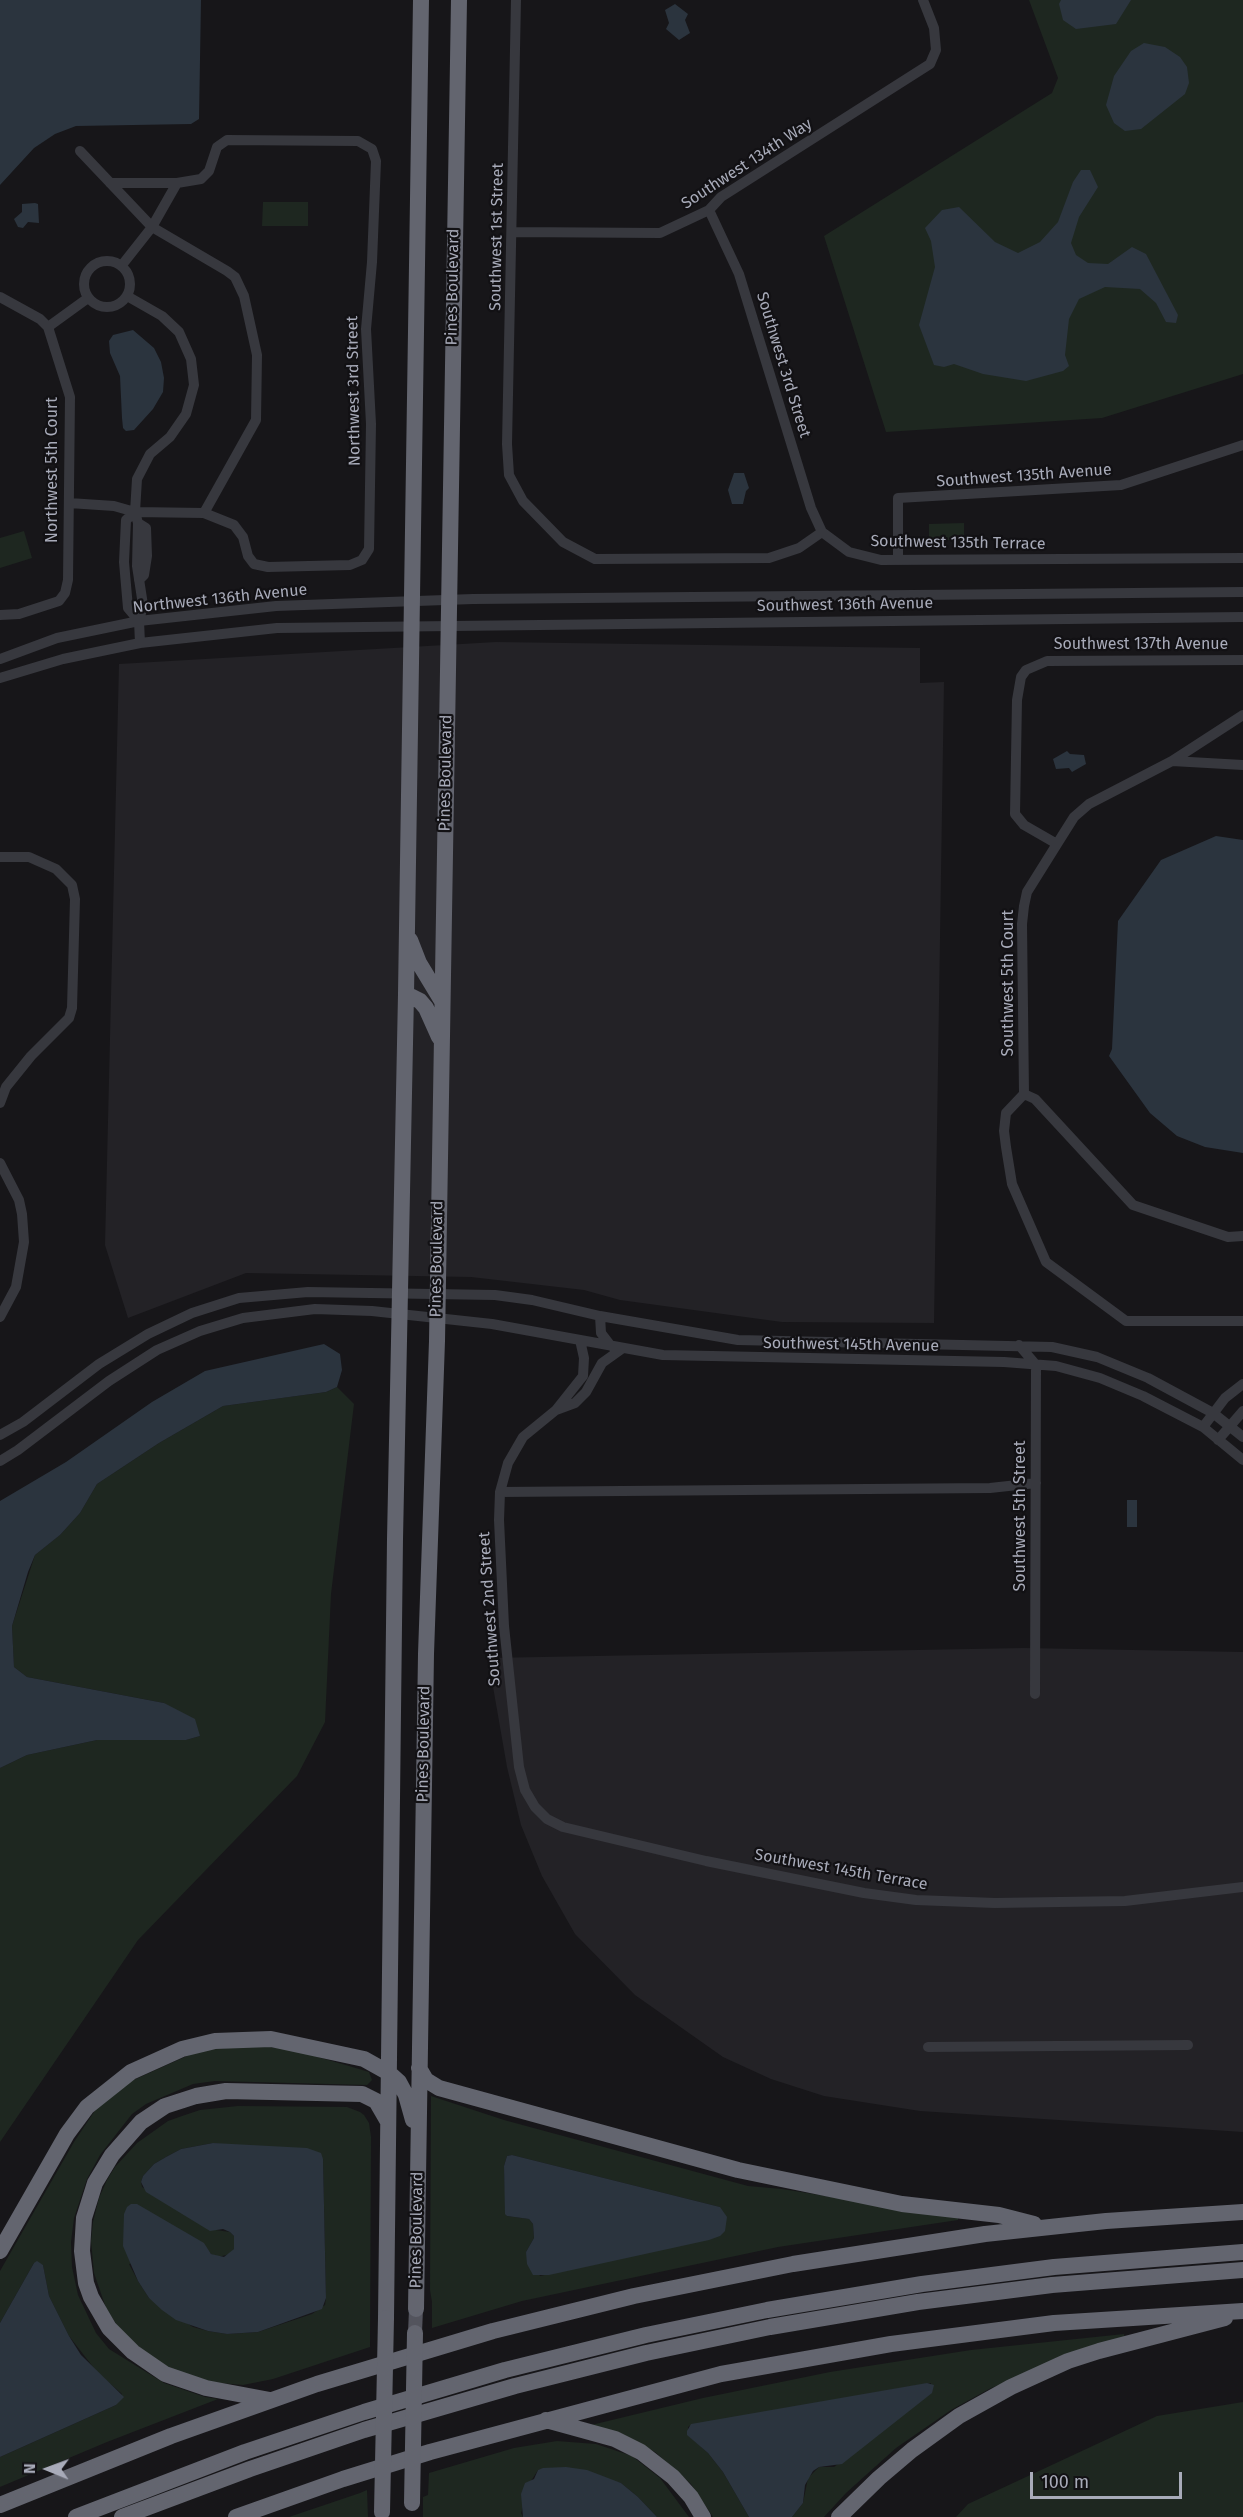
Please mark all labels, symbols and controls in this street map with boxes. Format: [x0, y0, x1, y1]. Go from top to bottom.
street label: Southwest 134th Way [678, 115, 816, 213]
street label: Southwest 1st Street [486, 163, 508, 311]
street label: Pines Boulevard [442, 228, 464, 346]
street label: Southwest 3rd Street [752, 290, 814, 440]
street label: Northwest 3rd Street [343, 316, 365, 466]
street label: Northwest 5th Court [43, 397, 63, 543]
street label: Southwest 135th Avenue [936, 460, 1112, 492]
street label: Southwest 135th Terrace [870, 532, 1046, 554]
street label: Northwest 136th Avenue [132, 580, 308, 618]
street label: Southwest 136th Avenue [757, 594, 933, 616]
street label: Southwest 137th Avenue [1054, 635, 1228, 655]
street label: Pines Boulevard [435, 714, 457, 832]
street label: Southwest 5th Court [999, 910, 1019, 1056]
street label: Pines Boulevard [426, 1200, 448, 1318]
street label: Southwest 145th Avenue [763, 1334, 939, 1356]
street label: Southwest 5th Street [1011, 1441, 1031, 1591]
street label: Southwest 2nd Street [475, 1531, 505, 1687]
street label: Pines Boulevard [413, 1685, 435, 1803]
street label: Southwest 145th Terrace [753, 1845, 929, 1895]
street label: Pines Boulevard [406, 2171, 428, 2289]
north arrow [18, 2439, 78, 2499]
scale bar [1033, 2460, 1184, 2498]
text: N [20, 2463, 39, 2474]
text: 100 m [1041, 2471, 1089, 2493]

